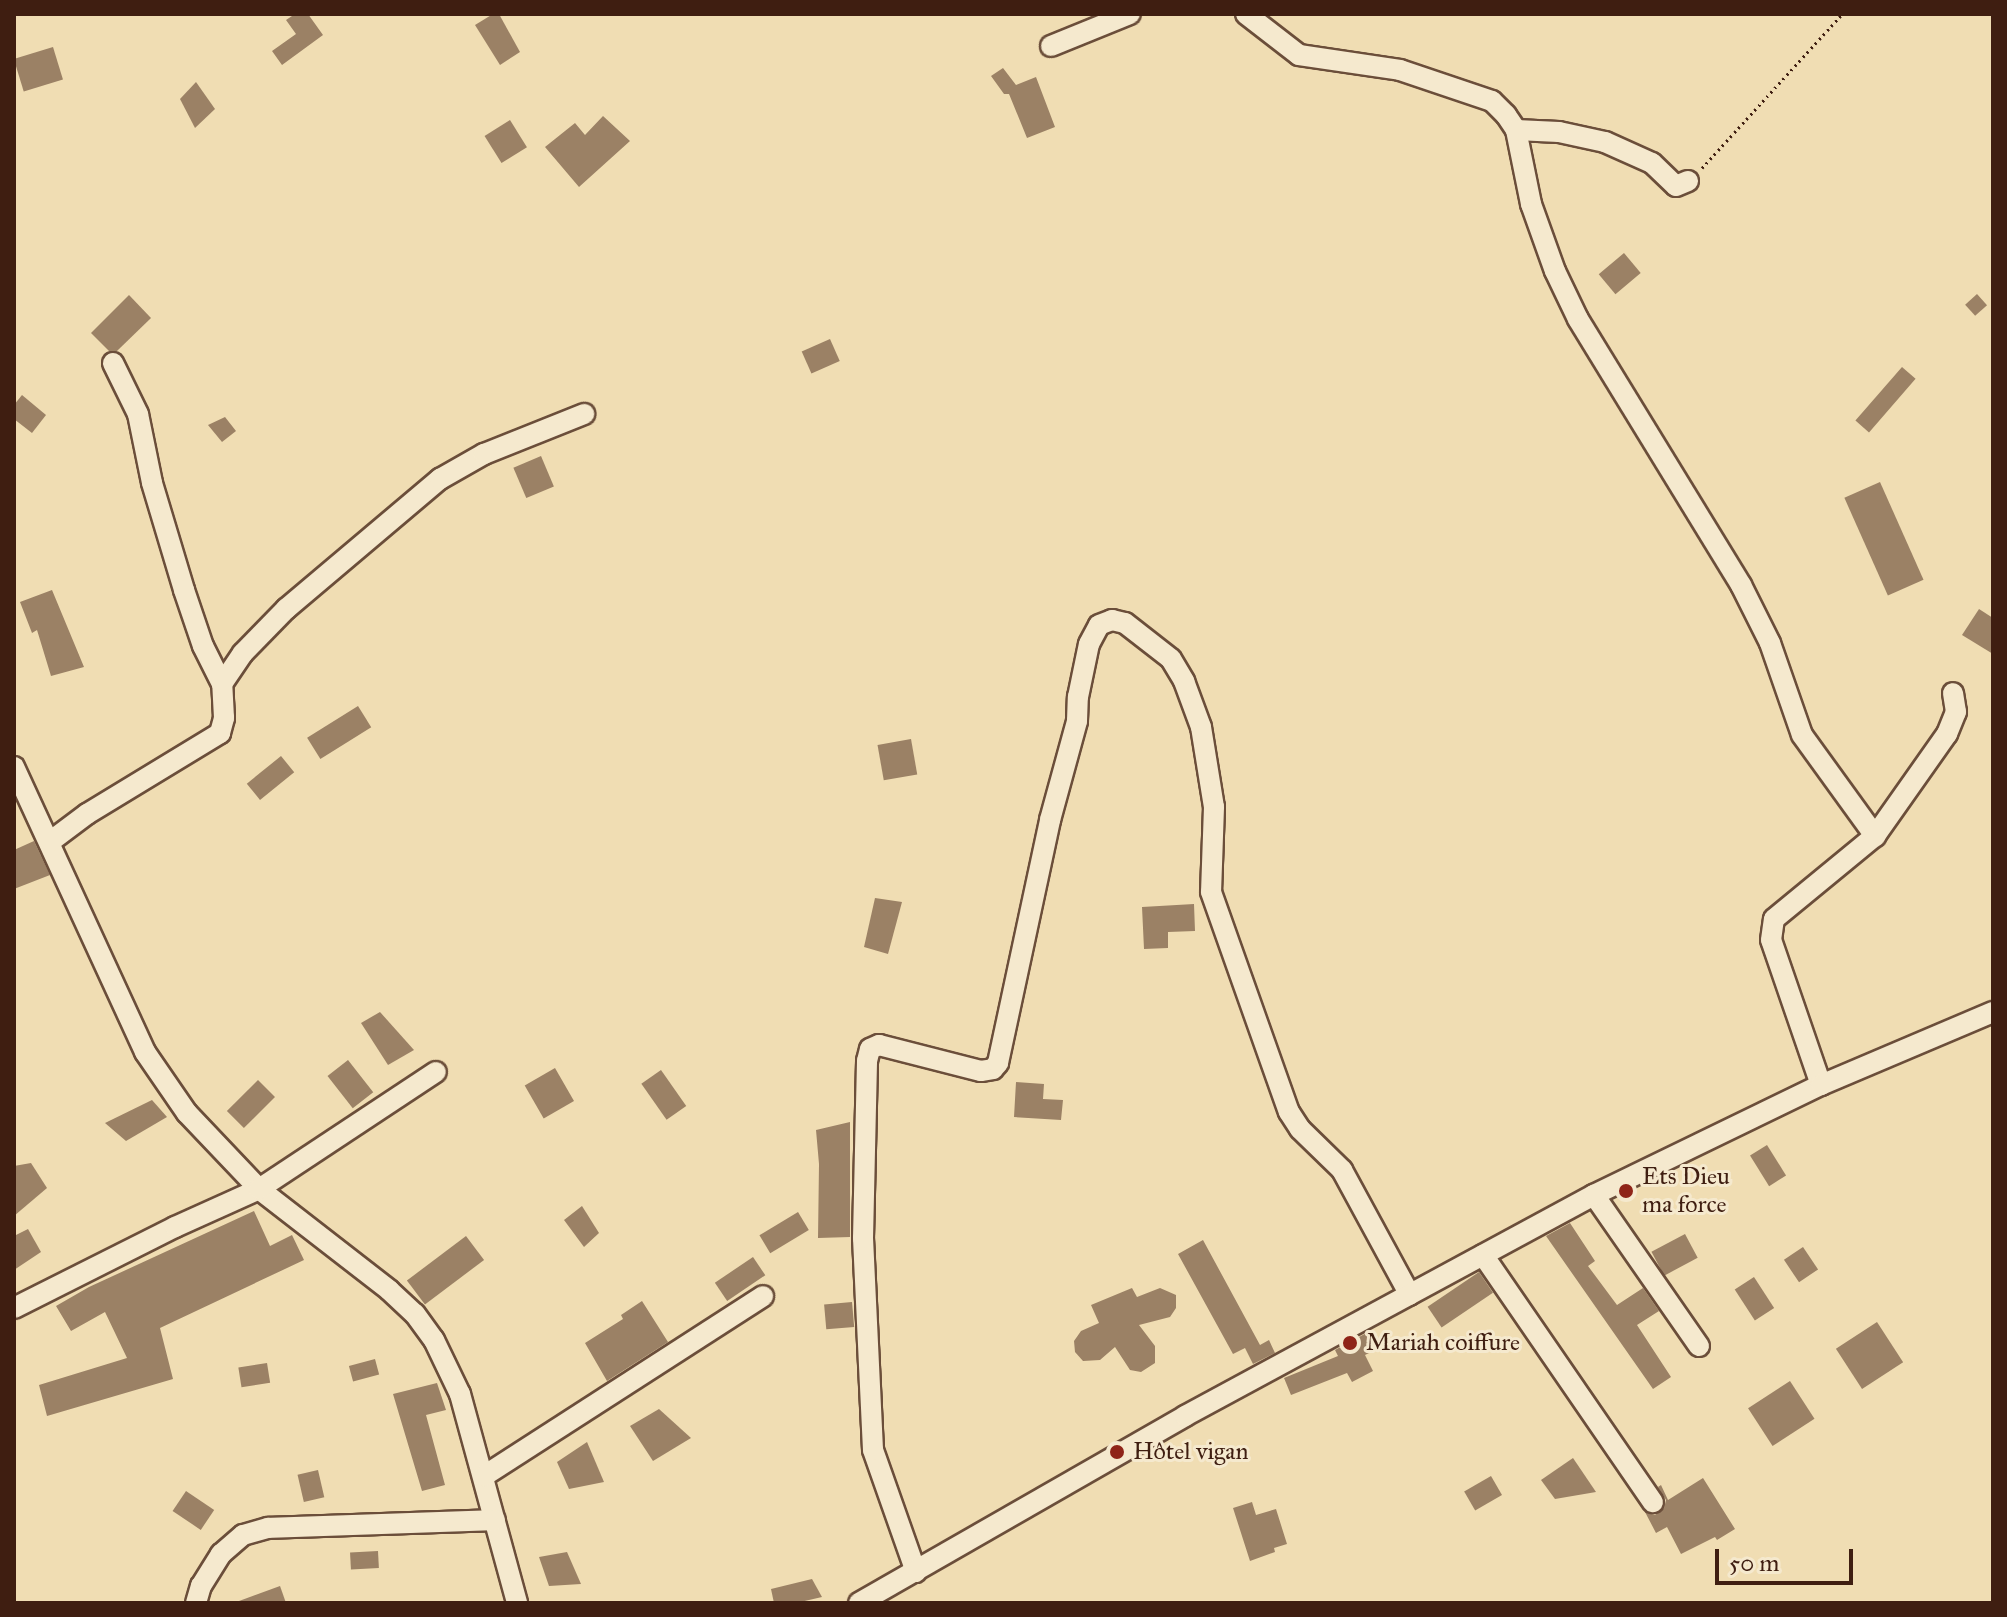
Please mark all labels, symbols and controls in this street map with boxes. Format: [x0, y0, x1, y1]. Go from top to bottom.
place label: Ets Dieu ma force [1642, 1163, 1730, 1219]
marker: Ets Dieu ma force [1617, 1182, 1635, 1200]
place label: Mariah coiffure [1366, 1329, 1520, 1357]
marker: Mariah coiffure [1341, 1334, 1359, 1352]
place label: Hôtel vigan [1133, 1438, 1248, 1466]
marker: Hôtel vigan [1108, 1443, 1126, 1461]
scale bar [1719, 1533, 1857, 1583]
text: 50 m [1729, 1548, 1779, 1578]

